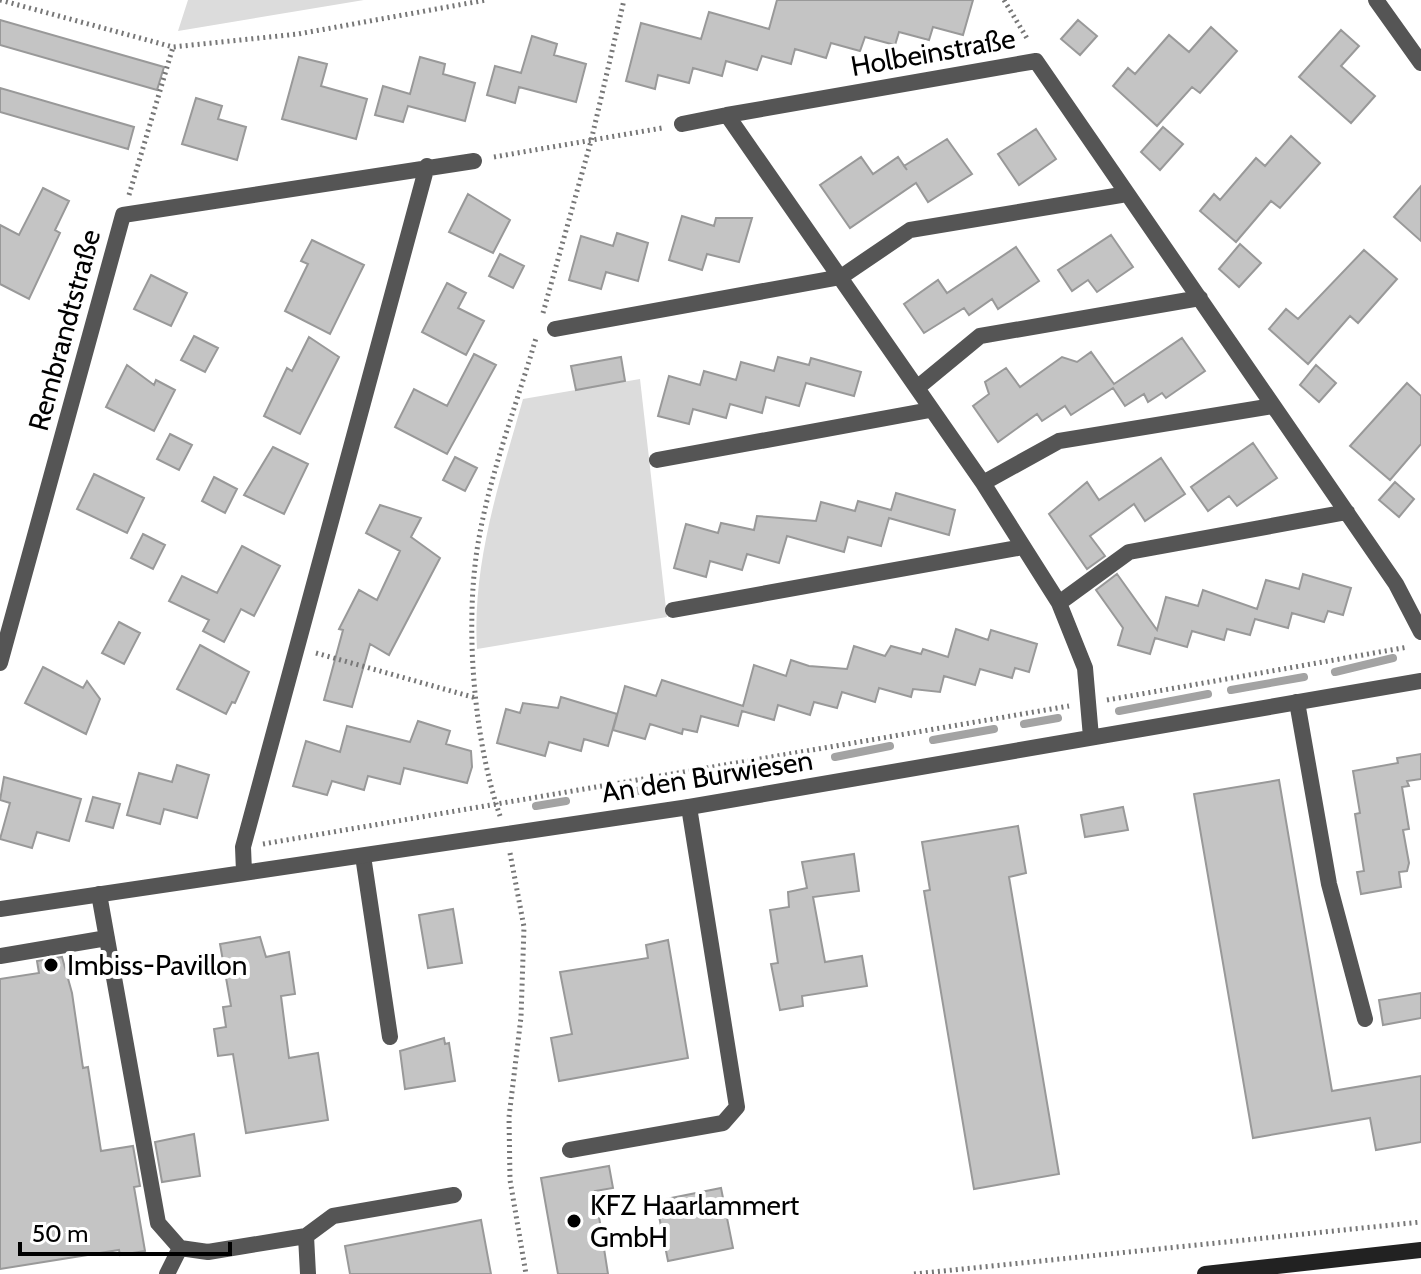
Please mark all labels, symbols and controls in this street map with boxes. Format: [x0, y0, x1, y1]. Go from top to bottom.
street label: Holbeinstraße [848, 21, 1018, 83]
street label: Rembrandtstraße [21, 226, 107, 434]
street label: An den Burwiesen [599, 743, 815, 809]
place label: Imbiss-Pavillon [67, 948, 247, 982]
marker: Imbiss-Pavillon [42, 956, 60, 974]
place label: KFZ Haarlammert GmbH [590, 1188, 799, 1254]
scale bar [20, 1206, 230, 1256]
marker: KFZ Haarlammert GmbH [565, 1212, 583, 1230]
text: 50 m [32, 1219, 88, 1248]

